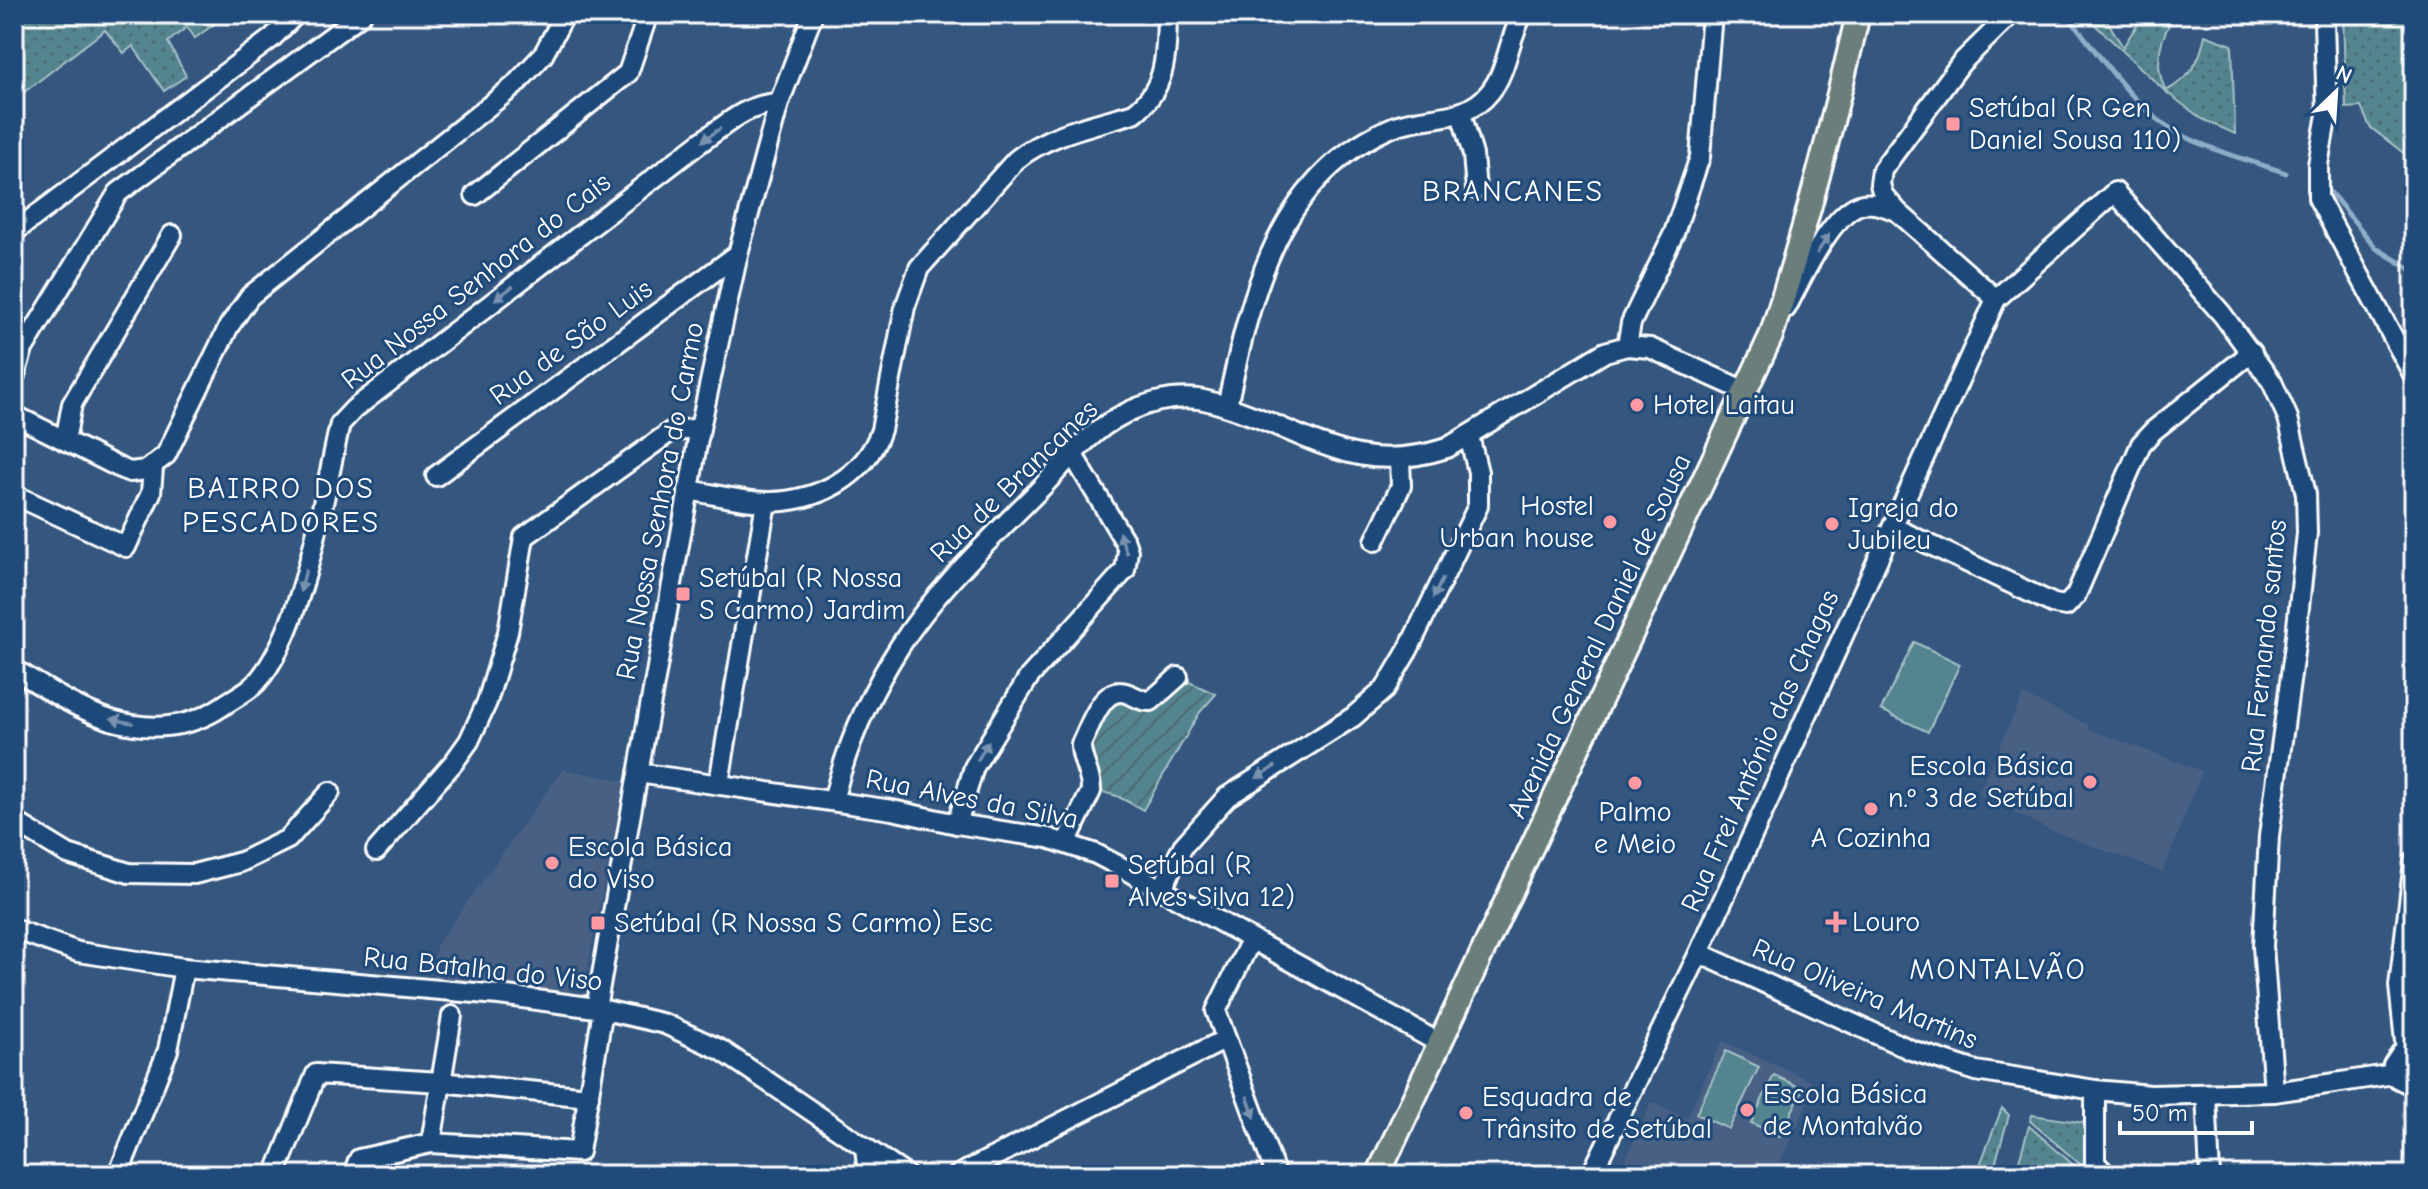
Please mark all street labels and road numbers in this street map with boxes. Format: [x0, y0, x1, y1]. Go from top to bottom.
street label: Rua Nossa Senhora do Cais [335, 166, 617, 396]
street label: Rua de São Luis [484, 272, 658, 412]
street label: Rua Nossa Senhora do Carmo [610, 319, 710, 683]
street label: Rua de Brancanes [924, 393, 1104, 569]
street label: Avenida General Daniel de Sousa [1500, 449, 1698, 823]
street label: Rua Fernando santos [2235, 518, 2293, 774]
street label: Rua Frei António das Chagas [1674, 585, 1846, 917]
street label: Rua Alves da Silva [863, 763, 1081, 835]
street label: Rua Oliveira Martins [1747, 932, 1983, 1056]
street label: Rua Batalha do Viso [362, 941, 604, 997]

